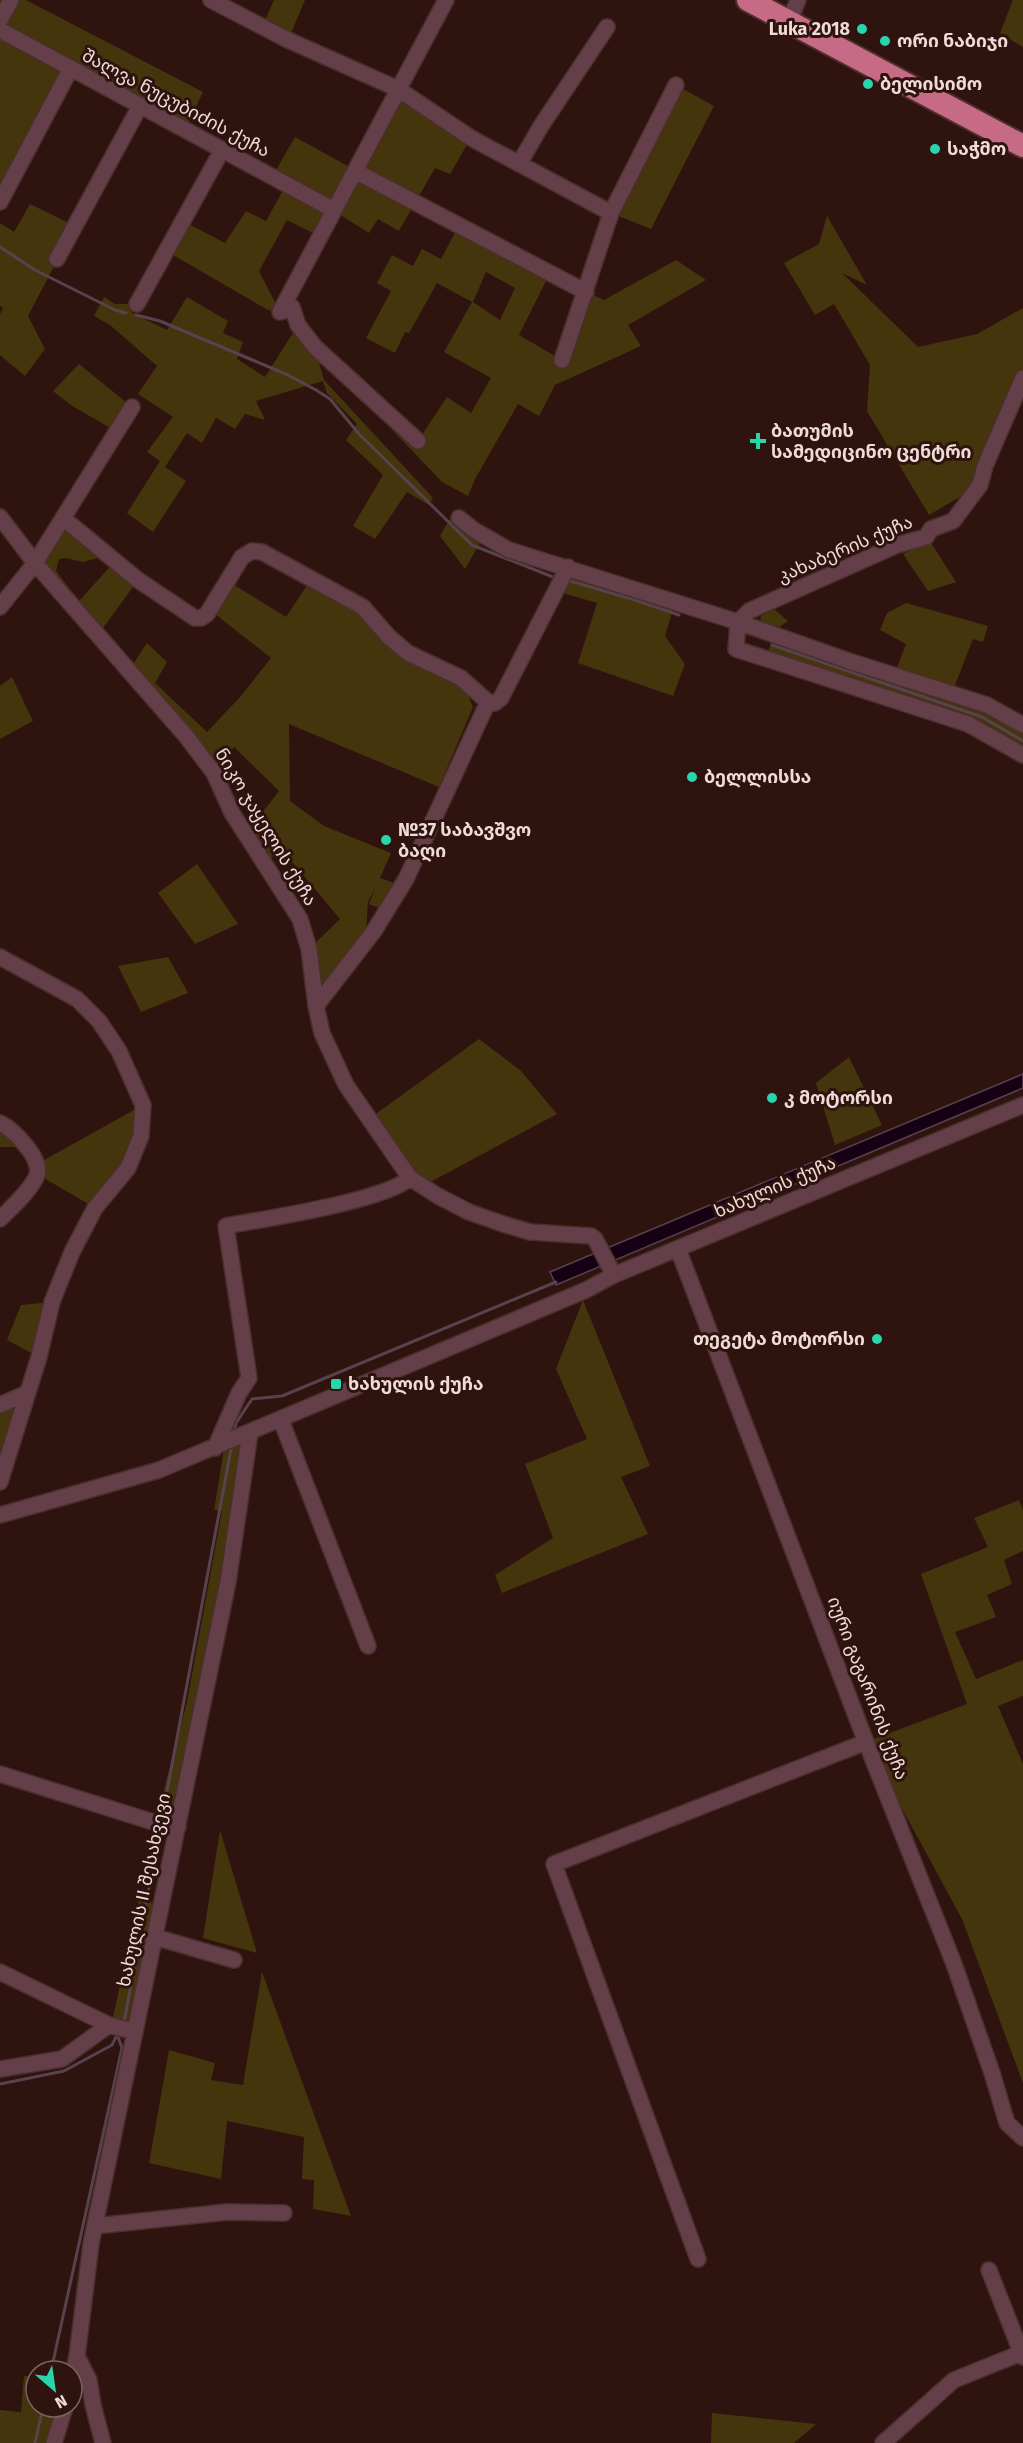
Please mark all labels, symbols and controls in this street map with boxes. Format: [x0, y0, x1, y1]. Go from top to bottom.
place label: Luka 2018 [769, 18, 850, 40]
marker: Luka 2018 [855, 22, 869, 36]
place label: ორი ნაბიჯი [897, 30, 1008, 52]
marker: ორი ნაბიჯი [878, 34, 892, 48]
street label: შალვა ნუცუბიძის ქუჩა [78, 44, 274, 162]
place label: ბელისიმო [880, 73, 982, 95]
marker: ბელისიმო [861, 77, 875, 91]
place label: საჭმო [947, 138, 1006, 160]
marker: საჭმო [928, 142, 942, 156]
place label: ბათუმის სამედიცინო ცენტრი [771, 420, 972, 463]
marker: ბათუმის სამედიცინო ცენტრი [749, 432, 767, 450]
street label: კახაბერის ქუჩა [774, 511, 916, 587]
street label: ნიკო ჯაყელის ქუჩა [210, 744, 322, 910]
place label: ბელლისსა [704, 766, 811, 788]
marker: ბელლისსა [685, 770, 699, 784]
place label: №37 საბავშვო ბაღი [398, 819, 531, 862]
marker: №37 საბავშვო ბაღი [379, 833, 393, 847]
place label: კ მოტორსი [784, 1087, 893, 1109]
marker: კ მოტორსი [765, 1091, 779, 1105]
street label: ხახულის ქუჩა [711, 1151, 839, 1223]
place label: თეგეტა მოტორსი [693, 1328, 865, 1350]
marker: თეგეტა მოტორსი [870, 1332, 884, 1346]
place label: ხახულის ქუჩა [348, 1373, 484, 1395]
marker: ხახულის ქუჩა [329, 1377, 343, 1391]
street label: იური გაგარინის ქუჩა [823, 1593, 913, 1783]
street label: ხახულის II შესახვევი [113, 1791, 175, 1989]
north arrow [24, 2359, 84, 2419]
text: N [52, 2391, 70, 2413]

